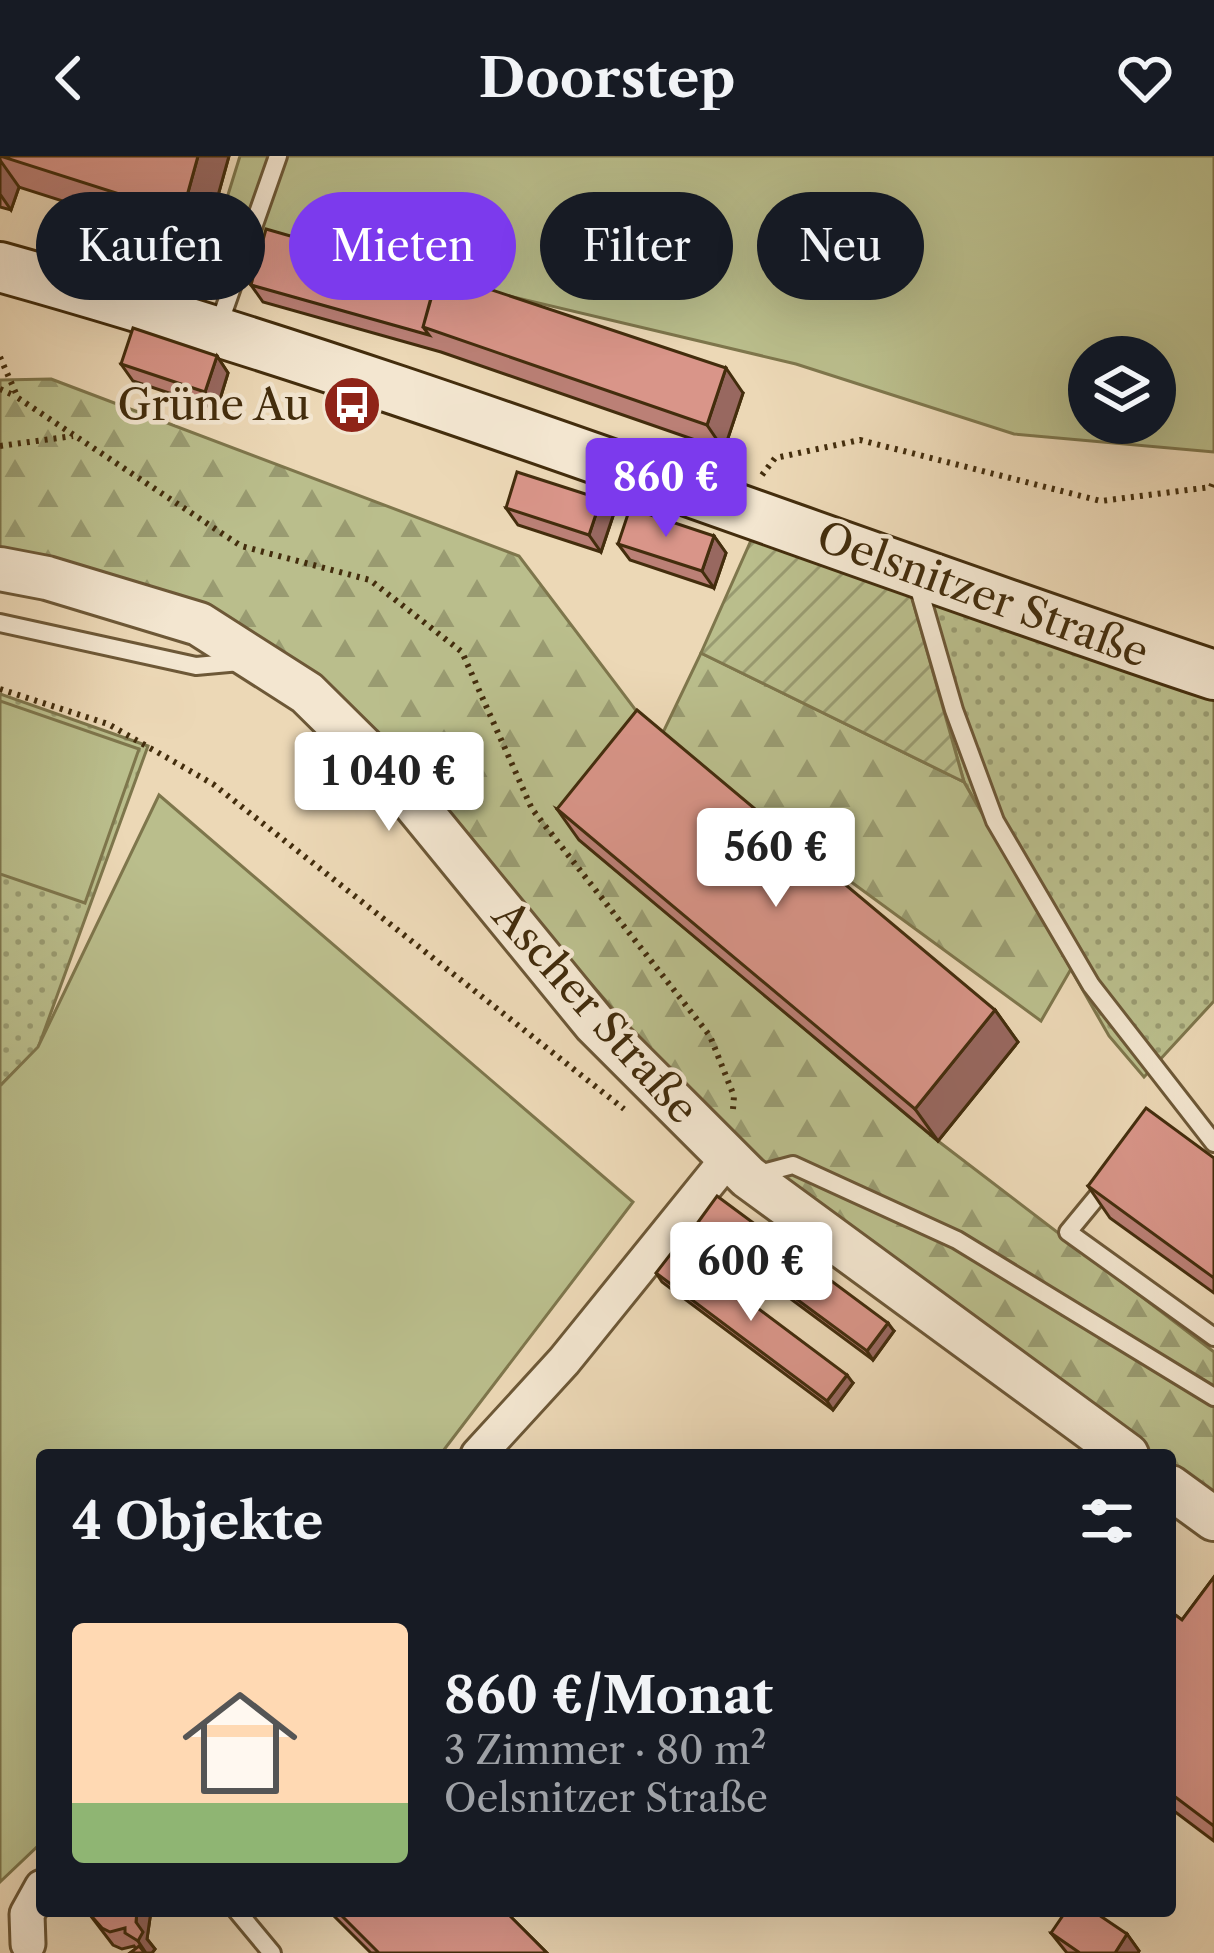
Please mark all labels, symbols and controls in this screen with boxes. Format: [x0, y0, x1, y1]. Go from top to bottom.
icon: back [36, 45, 102, 111]
text: Doorstep [479, 45, 735, 111]
icon: heart [1112, 45, 1178, 111]
chip: Kaufen [36, 192, 265, 300]
chip: Mieten [289, 192, 516, 300]
chip: Filter [540, 192, 733, 300]
chip: Neu [757, 192, 924, 300]
map controls [1068, 336, 1176, 444]
button: layers [1068, 336, 1176, 444]
bus stop icon: Grüne Au [321, 374, 383, 436]
place label: Grüne Au [118, 379, 310, 431]
pin: 860 € [582, 438, 750, 540]
text: 860 € [613, 453, 719, 501]
street label: Oelsnitzer Straße [810, 510, 1156, 678]
pin: 1 040 € [278, 732, 500, 834]
text: 1 040 € [322, 747, 456, 795]
pin: 560 € [692, 808, 860, 910]
text: 560 € [724, 823, 828, 871]
street label: Ascher Straße [482, 889, 710, 1134]
pin: 600 € [667, 1222, 835, 1324]
text: 600 € [697, 1237, 805, 1285]
icon: filters [1074, 1488, 1140, 1554]
text: 4 Objekte [72, 1490, 323, 1552]
text: 860 €/Monat [444, 1664, 773, 1726]
icon: home [168, 1671, 312, 1815]
text: 3 Zimmer · 80 m² [444, 1726, 766, 1774]
text: Oelsnitzer Straße [444, 1774, 768, 1822]

